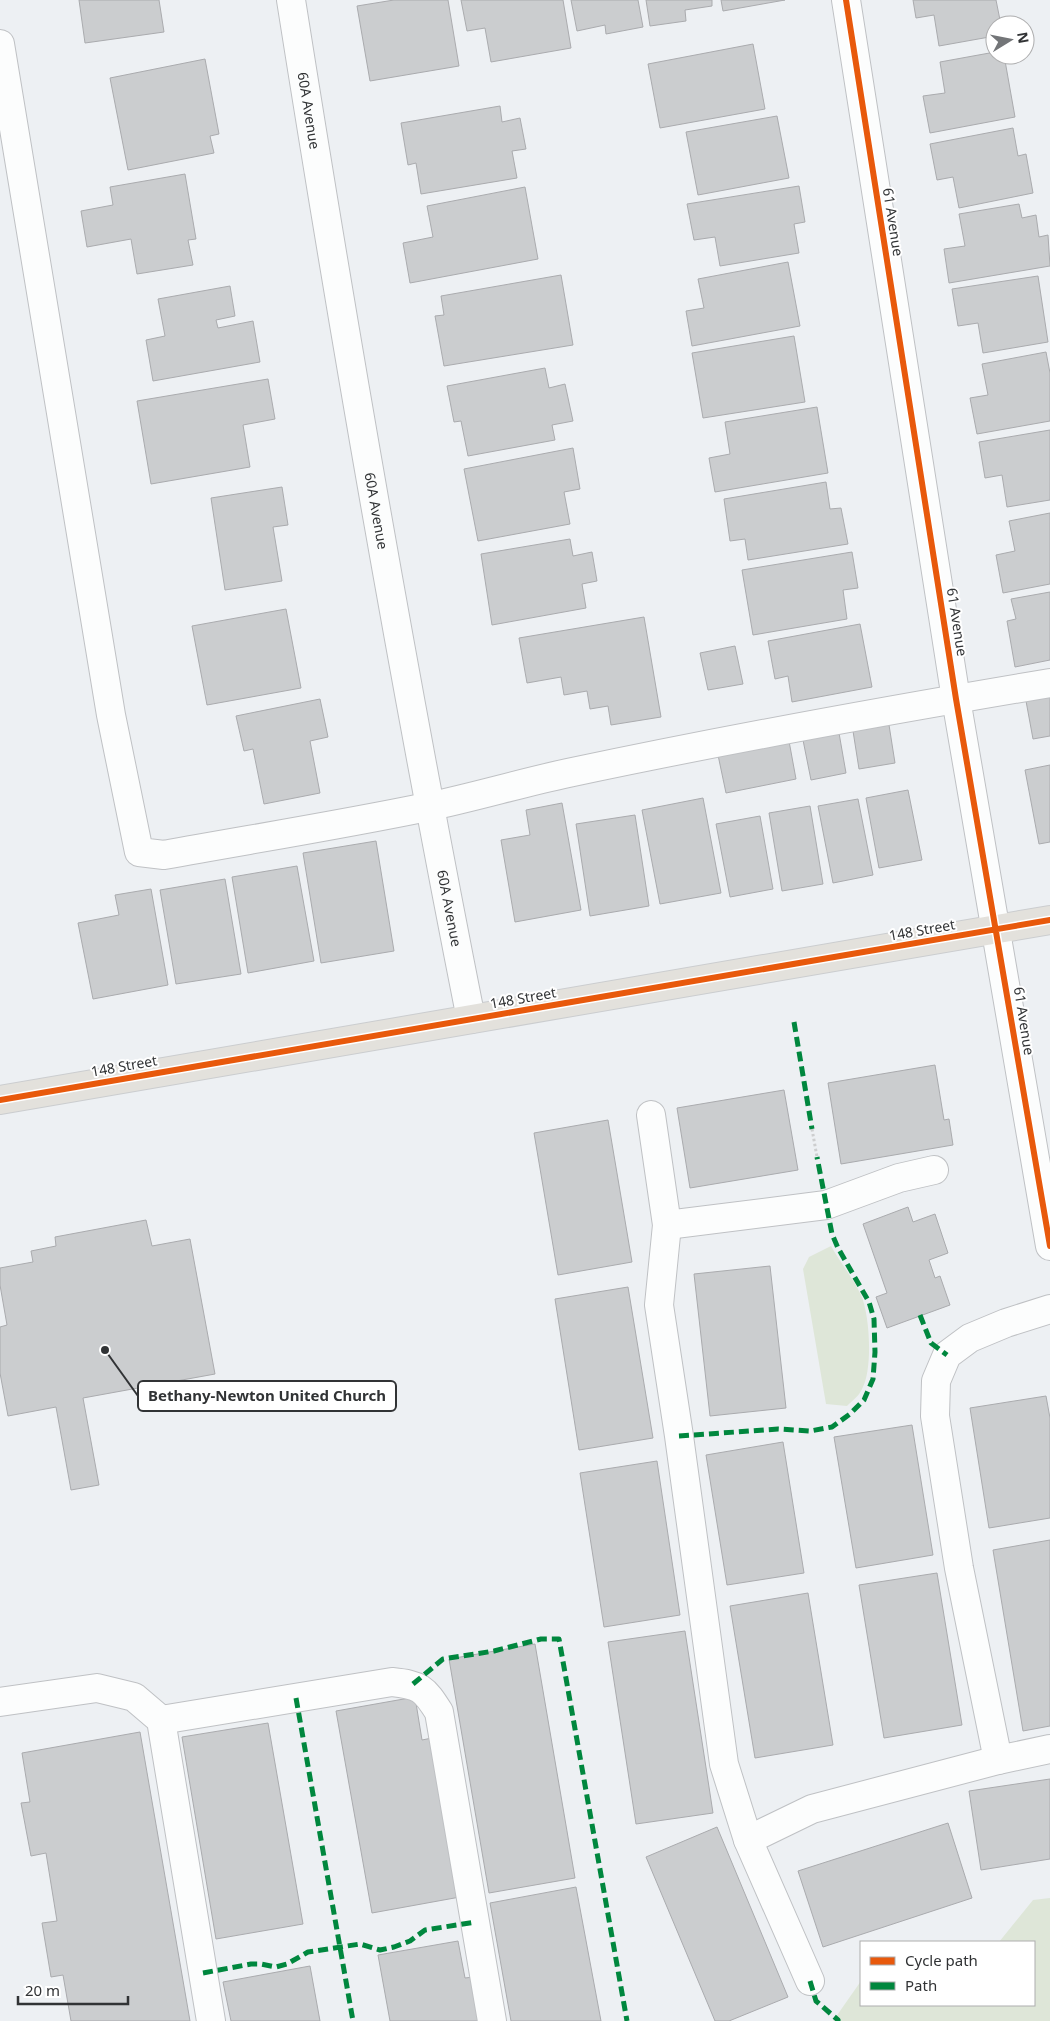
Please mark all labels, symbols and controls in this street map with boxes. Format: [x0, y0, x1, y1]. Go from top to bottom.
north arrow [985, 15, 1035, 65]
text: N [1013, 30, 1034, 45]
street label: 60A Avenue [294, 71, 325, 151]
street label: 61 Avenue [879, 186, 908, 257]
street label: 60A Avenue [361, 471, 393, 551]
street label: 61 Avenue [943, 586, 972, 657]
street label: 60A Avenue [433, 868, 467, 948]
street label: 148 Street [887, 914, 956, 945]
street label: 148 Street [488, 982, 557, 1013]
street label: 61 Avenue [1010, 985, 1039, 1056]
street label: 148 Street [89, 1050, 158, 1081]
callout: Bethany-Newton United Church [138, 1381, 396, 1411]
text: Bethany-Newton United Church [148, 1385, 386, 1405]
legend [860, 1941, 1035, 2006]
text: Cycle path [905, 1950, 978, 1970]
scale bar [18, 1974, 128, 2006]
text: Path [905, 1975, 937, 1995]
text: 20 m [25, 1980, 60, 2000]

